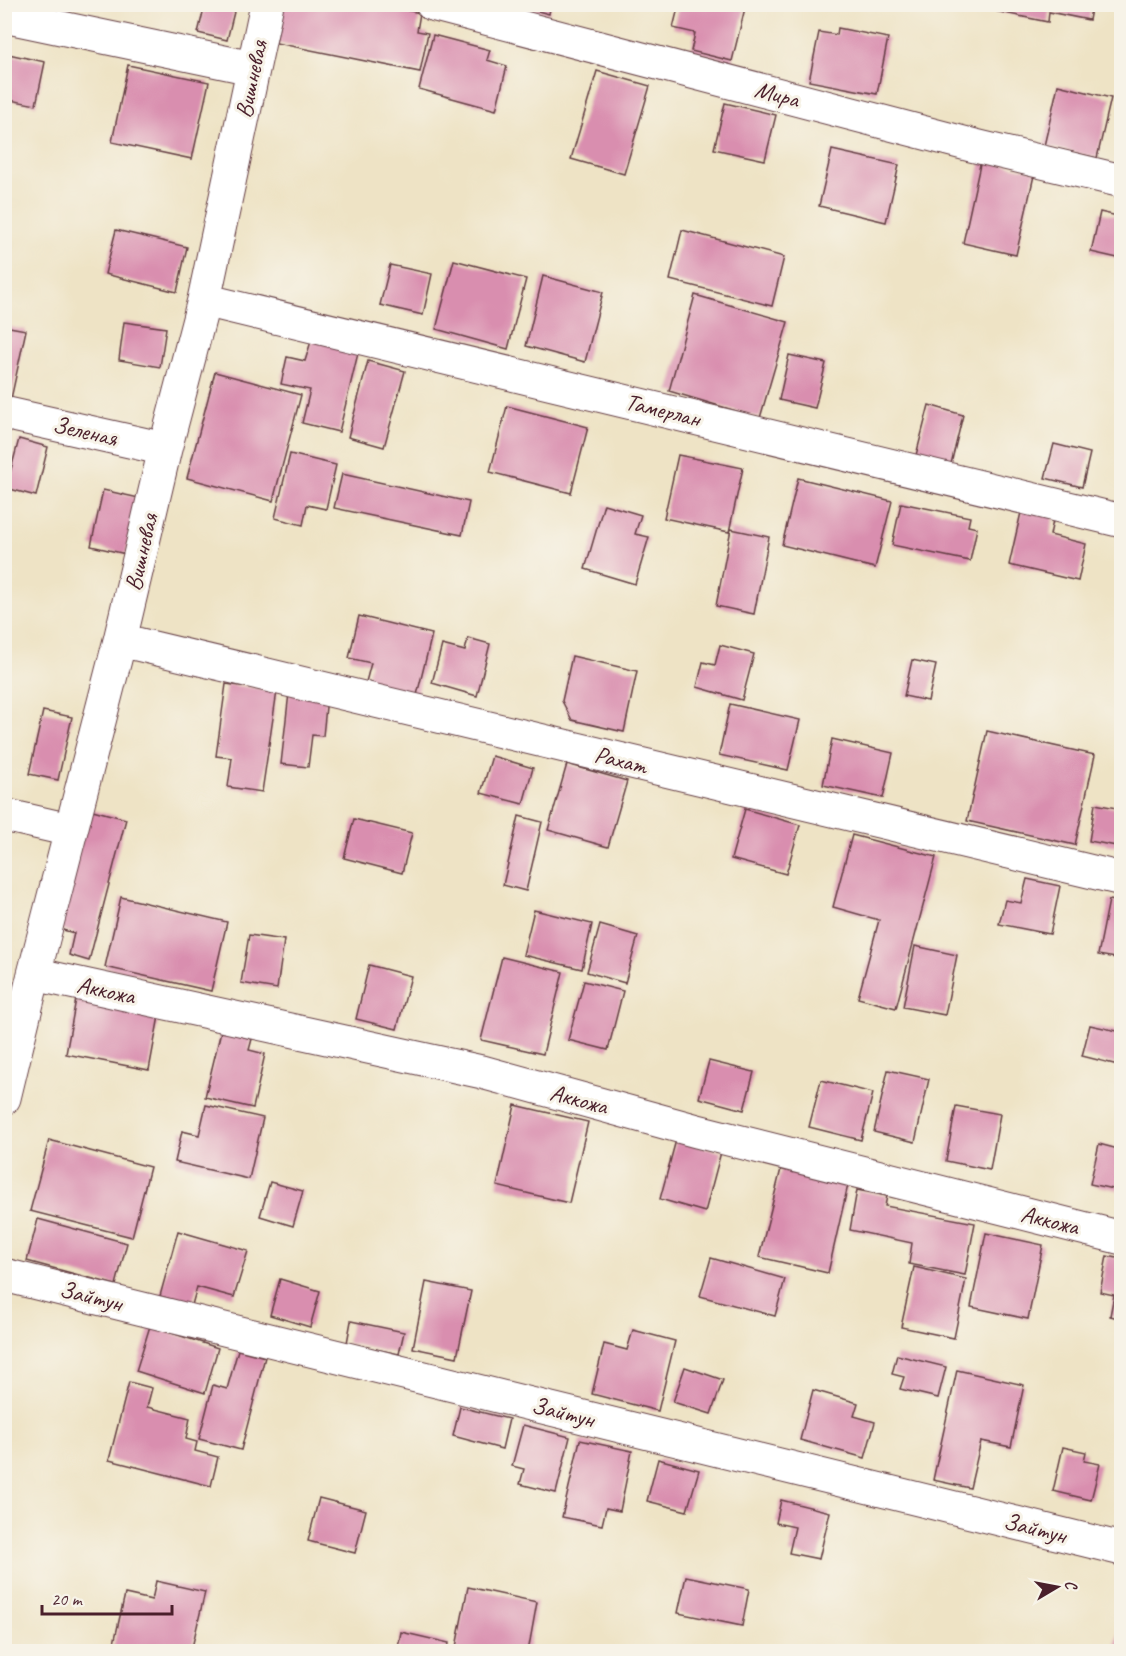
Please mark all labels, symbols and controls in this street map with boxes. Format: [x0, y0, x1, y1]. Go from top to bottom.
street label: Вишневая [228, 36, 274, 121]
street label: Мира [752, 74, 804, 115]
street label: Тамерлан [622, 386, 706, 434]
street label: Зеленая [50, 409, 121, 453]
street label: Вишневая [118, 509, 165, 594]
street label: Рахат [592, 739, 652, 781]
street label: Аккожа [74, 969, 139, 1011]
street label: Аккожа [547, 1077, 612, 1121]
street label: Аккожа [1018, 1198, 1083, 1242]
street label: Зайтун [57, 1274, 127, 1319]
street label: Зайтун [529, 1390, 599, 1435]
street label: Зайтун [1001, 1506, 1071, 1551]
north arrow [1027, 1557, 1087, 1617]
scale bar [42, 1578, 172, 1616]
text: С [1060, 1579, 1082, 1592]
text: 20 m [51, 1588, 84, 1610]

